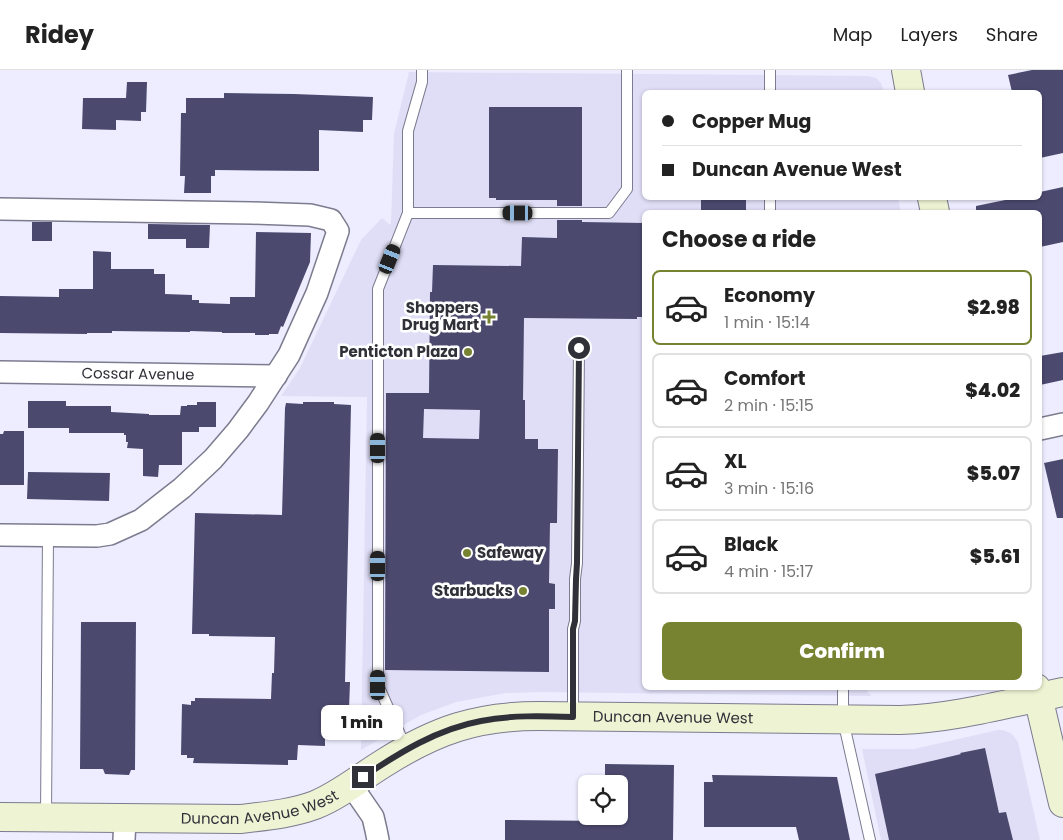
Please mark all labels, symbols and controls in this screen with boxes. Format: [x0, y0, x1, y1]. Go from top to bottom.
text: Ridey [25, 18, 94, 51]
text: Map [833, 22, 873, 47]
text: Layers [901, 22, 958, 47]
text: Share [986, 22, 1038, 47]
text: Copper Mug [692, 108, 811, 135]
text: Duncan Avenue West [692, 156, 902, 183]
car [503, 206, 533, 221]
text: Choose a ride [662, 224, 816, 255]
car [377, 242, 402, 276]
text: Economy [724, 282, 815, 309]
icon: car [664, 285, 709, 330]
text: $2.98 [967, 294, 1020, 321]
place label: Shoppers Drug Mart [402, 297, 479, 335]
marker: Shoppers Drug Mart [483, 311, 495, 323]
text: 1 min · 15:14 [724, 311, 810, 334]
route start [568, 337, 590, 359]
place label: Penticton Plaza [339, 341, 458, 362]
marker: Penticton Plaza [462, 346, 474, 358]
street label: Cossar Avenue [81, 362, 195, 385]
text: Comfort [724, 365, 806, 392]
icon: car [664, 368, 709, 413]
text: $4.02 [965, 377, 1020, 404]
text: 2 min · 15:15 [724, 394, 814, 417]
car [370, 433, 385, 463]
text: XL [724, 448, 747, 475]
icon: car [664, 451, 709, 496]
text: $5.07 [967, 460, 1020, 487]
text: 3 min · 15:16 [724, 477, 814, 500]
text: Black [724, 531, 778, 558]
icon: car [664, 534, 709, 579]
place label: Safeway [477, 542, 544, 563]
text: $5.61 [970, 543, 1020, 570]
marker: Safeway [461, 547, 473, 559]
car [370, 551, 385, 581]
text: 4 min · 15:17 [724, 560, 813, 583]
place label: Starbucks [434, 580, 513, 601]
marker: Starbucks [517, 585, 529, 597]
button: Confirm [662, 622, 1022, 680]
car [370, 670, 385, 700]
callout: 1 min [322, 704, 404, 740]
street label: Duncan Avenue West [593, 706, 753, 728]
text: 1 min [341, 711, 383, 734]
route end [352, 766, 374, 788]
map controls [578, 775, 628, 825]
button: locate [578, 775, 628, 825]
street label: Duncan Avenue West [181, 784, 342, 829]

